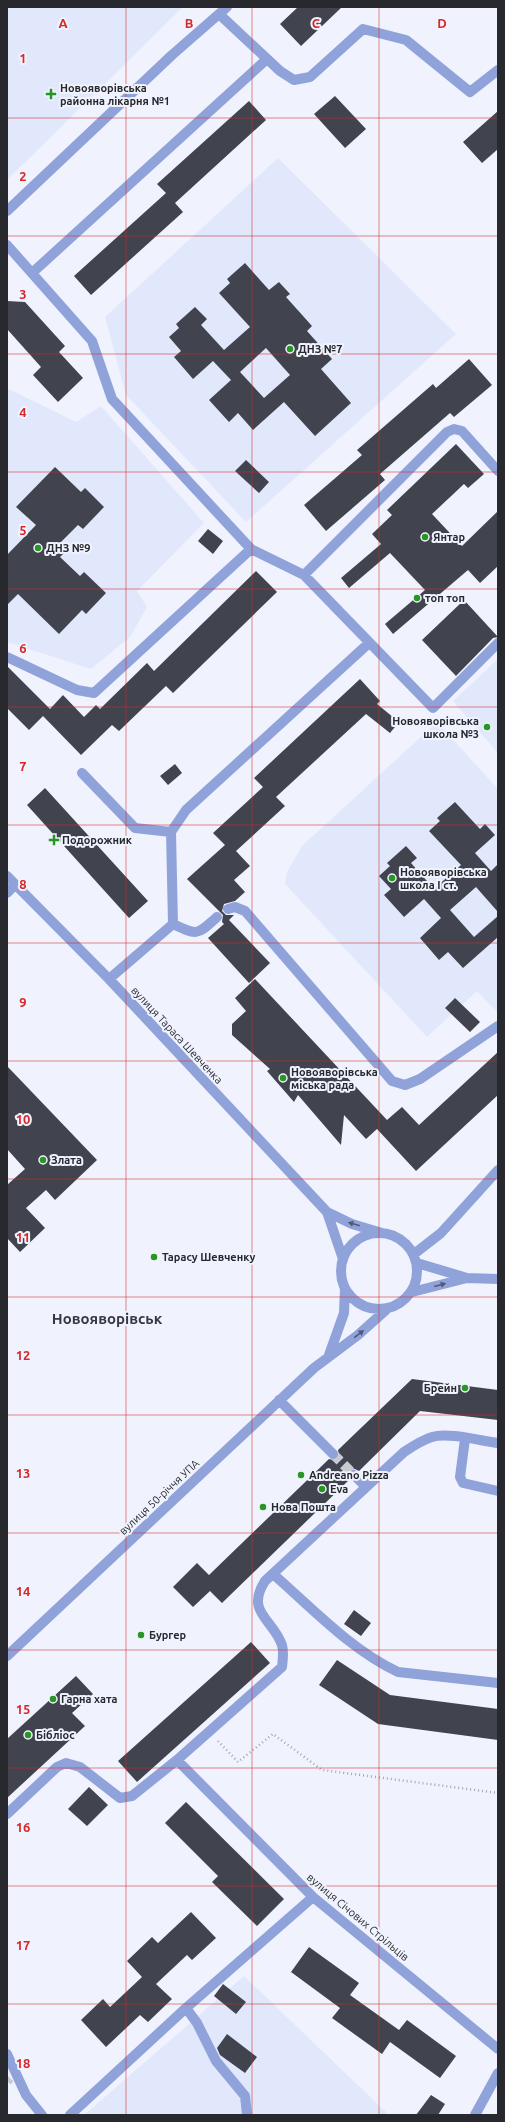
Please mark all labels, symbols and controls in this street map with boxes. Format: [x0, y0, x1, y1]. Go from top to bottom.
text: A [58, 16, 68, 30]
text: B [185, 16, 194, 30]
text: C [312, 16, 321, 30]
text: D [437, 16, 447, 30]
text: 1 [19, 51, 27, 65]
place label: Новояворівська районна лікарня №1 [60, 82, 170, 107]
marker: Новояворівська районна лікарня №1 [45, 88, 57, 100]
text: 2 [19, 169, 27, 183]
text: 3 [19, 287, 27, 301]
place label: ДНЗ №7 [298, 343, 342, 355]
marker: ДНЗ №7 [285, 344, 295, 354]
text: 4 [19, 405, 27, 419]
text: 5 [19, 523, 27, 537]
place label: Янтар [433, 531, 465, 543]
marker: Янтар [420, 532, 430, 542]
place label: ДНЗ №9 [46, 542, 90, 554]
marker: ДНЗ №9 [33, 543, 43, 553]
place label: топ топ [425, 592, 465, 604]
marker: топ топ [412, 593, 422, 603]
text: 6 [19, 641, 27, 655]
place label: Новояворівська школа №3 [392, 715, 479, 740]
marker: Новояворівська школа №3 [482, 722, 492, 732]
text: 7 [19, 759, 27, 773]
place label: Подорожник [62, 834, 133, 846]
marker: Подорожник [49, 835, 59, 845]
place label: Новояворівська школа І ст. [400, 866, 487, 891]
marker: Новояворівська школа І ст. [387, 873, 397, 883]
text: 8 [19, 877, 27, 891]
street label: вулиця Тараса Шевченка [129, 984, 225, 1086]
text: 9 [19, 995, 27, 1009]
place label: Новояворівська міська рада [291, 1066, 378, 1091]
marker: Новояворівська міська рада [278, 1073, 288, 1083]
text: 10 [16, 1112, 30, 1126]
place label: Злата [51, 1154, 82, 1166]
marker: Злата [38, 1155, 48, 1165]
one-way arrow [348, 1221, 360, 1227]
text: 11 [16, 1230, 30, 1244]
place label: Тарасу Шевченку [162, 1251, 256, 1263]
marker: Тарасу Шевченку [149, 1252, 159, 1262]
one-way arrow [434, 1282, 446, 1288]
district label: Новояворівськ [52, 1310, 163, 1327]
one-way arrow [353, 1330, 364, 1338]
text: 12 [16, 1348, 30, 1362]
place label: Брейн [424, 1382, 457, 1394]
marker: Брейн [460, 1383, 470, 1393]
street label: вулиця 50-річчя УПА [117, 1456, 202, 1537]
text: 13 [16, 1466, 30, 1480]
place label: Andreano Pizza [309, 1469, 389, 1481]
marker: Andreano Pizza [296, 1470, 306, 1480]
place label: Eva [330, 1483, 348, 1495]
marker: Eva [317, 1484, 327, 1494]
place label: Нова Пошта [271, 1501, 336, 1513]
marker: Нова Пошта [258, 1502, 268, 1512]
text: 14 [16, 1584, 30, 1598]
place label: Бургер [149, 1629, 187, 1641]
marker: Бургер [136, 1630, 146, 1640]
place label: Гарна хата [61, 1693, 118, 1705]
marker: Гарна хата [48, 1694, 58, 1704]
text: 15 [16, 1702, 30, 1716]
place label: Бібліос [36, 1729, 75, 1741]
marker: Бібліос [23, 1730, 33, 1740]
text: 16 [16, 1820, 30, 1834]
street label: вулиця Січових Стрільців [305, 1871, 411, 1963]
text: 17 [16, 1938, 30, 1952]
text: 18 [16, 2056, 30, 2070]

